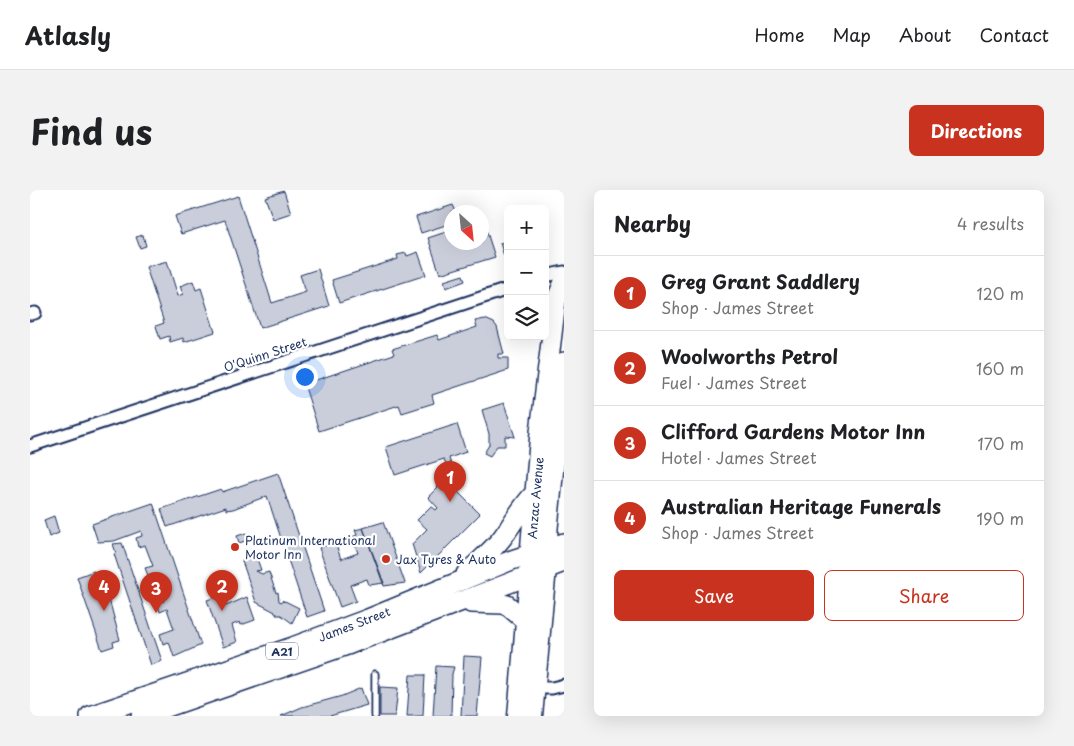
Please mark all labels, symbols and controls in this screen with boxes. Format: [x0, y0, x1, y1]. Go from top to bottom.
text: Atlasly [25, 17, 111, 53]
text: Home [754, 21, 804, 48]
text: Map [832, 21, 871, 48]
text: About [899, 21, 951, 48]
text: Contact [979, 21, 1049, 48]
text: Find us [30, 104, 152, 157]
button: Directions [909, 105, 1044, 156]
north arrow [444, 205, 489, 250]
map controls [504, 205, 549, 340]
button: + [504, 205, 549, 250]
text: Nearby [614, 207, 691, 239]
text: 4 results [957, 211, 1024, 235]
button: − [504, 250, 549, 295]
text: Greg Grant Saddlery [661, 267, 860, 295]
text: 1 [626, 281, 634, 305]
text: 120 m [977, 281, 1024, 305]
button: layers [504, 295, 549, 340]
text: Shop · James Street [661, 295, 814, 319]
street label: O'Quinn Street [221, 332, 309, 376]
text: Woolworths Petrol [661, 342, 838, 370]
text: 2 [624, 356, 636, 380]
text: 160 m [976, 356, 1024, 380]
your location [292, 364, 318, 390]
text: Fuel · James Street [661, 370, 807, 394]
text: Clifford Gardens Motor Inn [661, 417, 925, 445]
text: 3 [625, 431, 635, 455]
text: 170 m [978, 431, 1024, 455]
text: Hotel · James Street [661, 445, 817, 469]
street label: Anzac Avenue [522, 456, 548, 540]
pin: 1 [434, 461, 466, 502]
text: Australian Heritage Funerals [661, 492, 941, 520]
text: 4 [625, 506, 635, 530]
text: 190 m [976, 506, 1024, 530]
text: Shop · James Street [661, 520, 814, 544]
place label: Platinum International Motor Inn [245, 531, 375, 563]
marker: Platinum International Motor Inn [229, 541, 241, 553]
place label: Jax Tyres & Auto [396, 550, 497, 568]
marker: Jax Tyres & Auto [380, 553, 392, 565]
pin: 4 [88, 570, 120, 611]
pin: 2 [206, 570, 238, 611]
button: Save [614, 570, 814, 621]
button: Share [824, 570, 1024, 621]
pin: 3 [140, 572, 172, 613]
street label: James Street [315, 602, 393, 646]
road number: A21 [266, 642, 298, 660]

